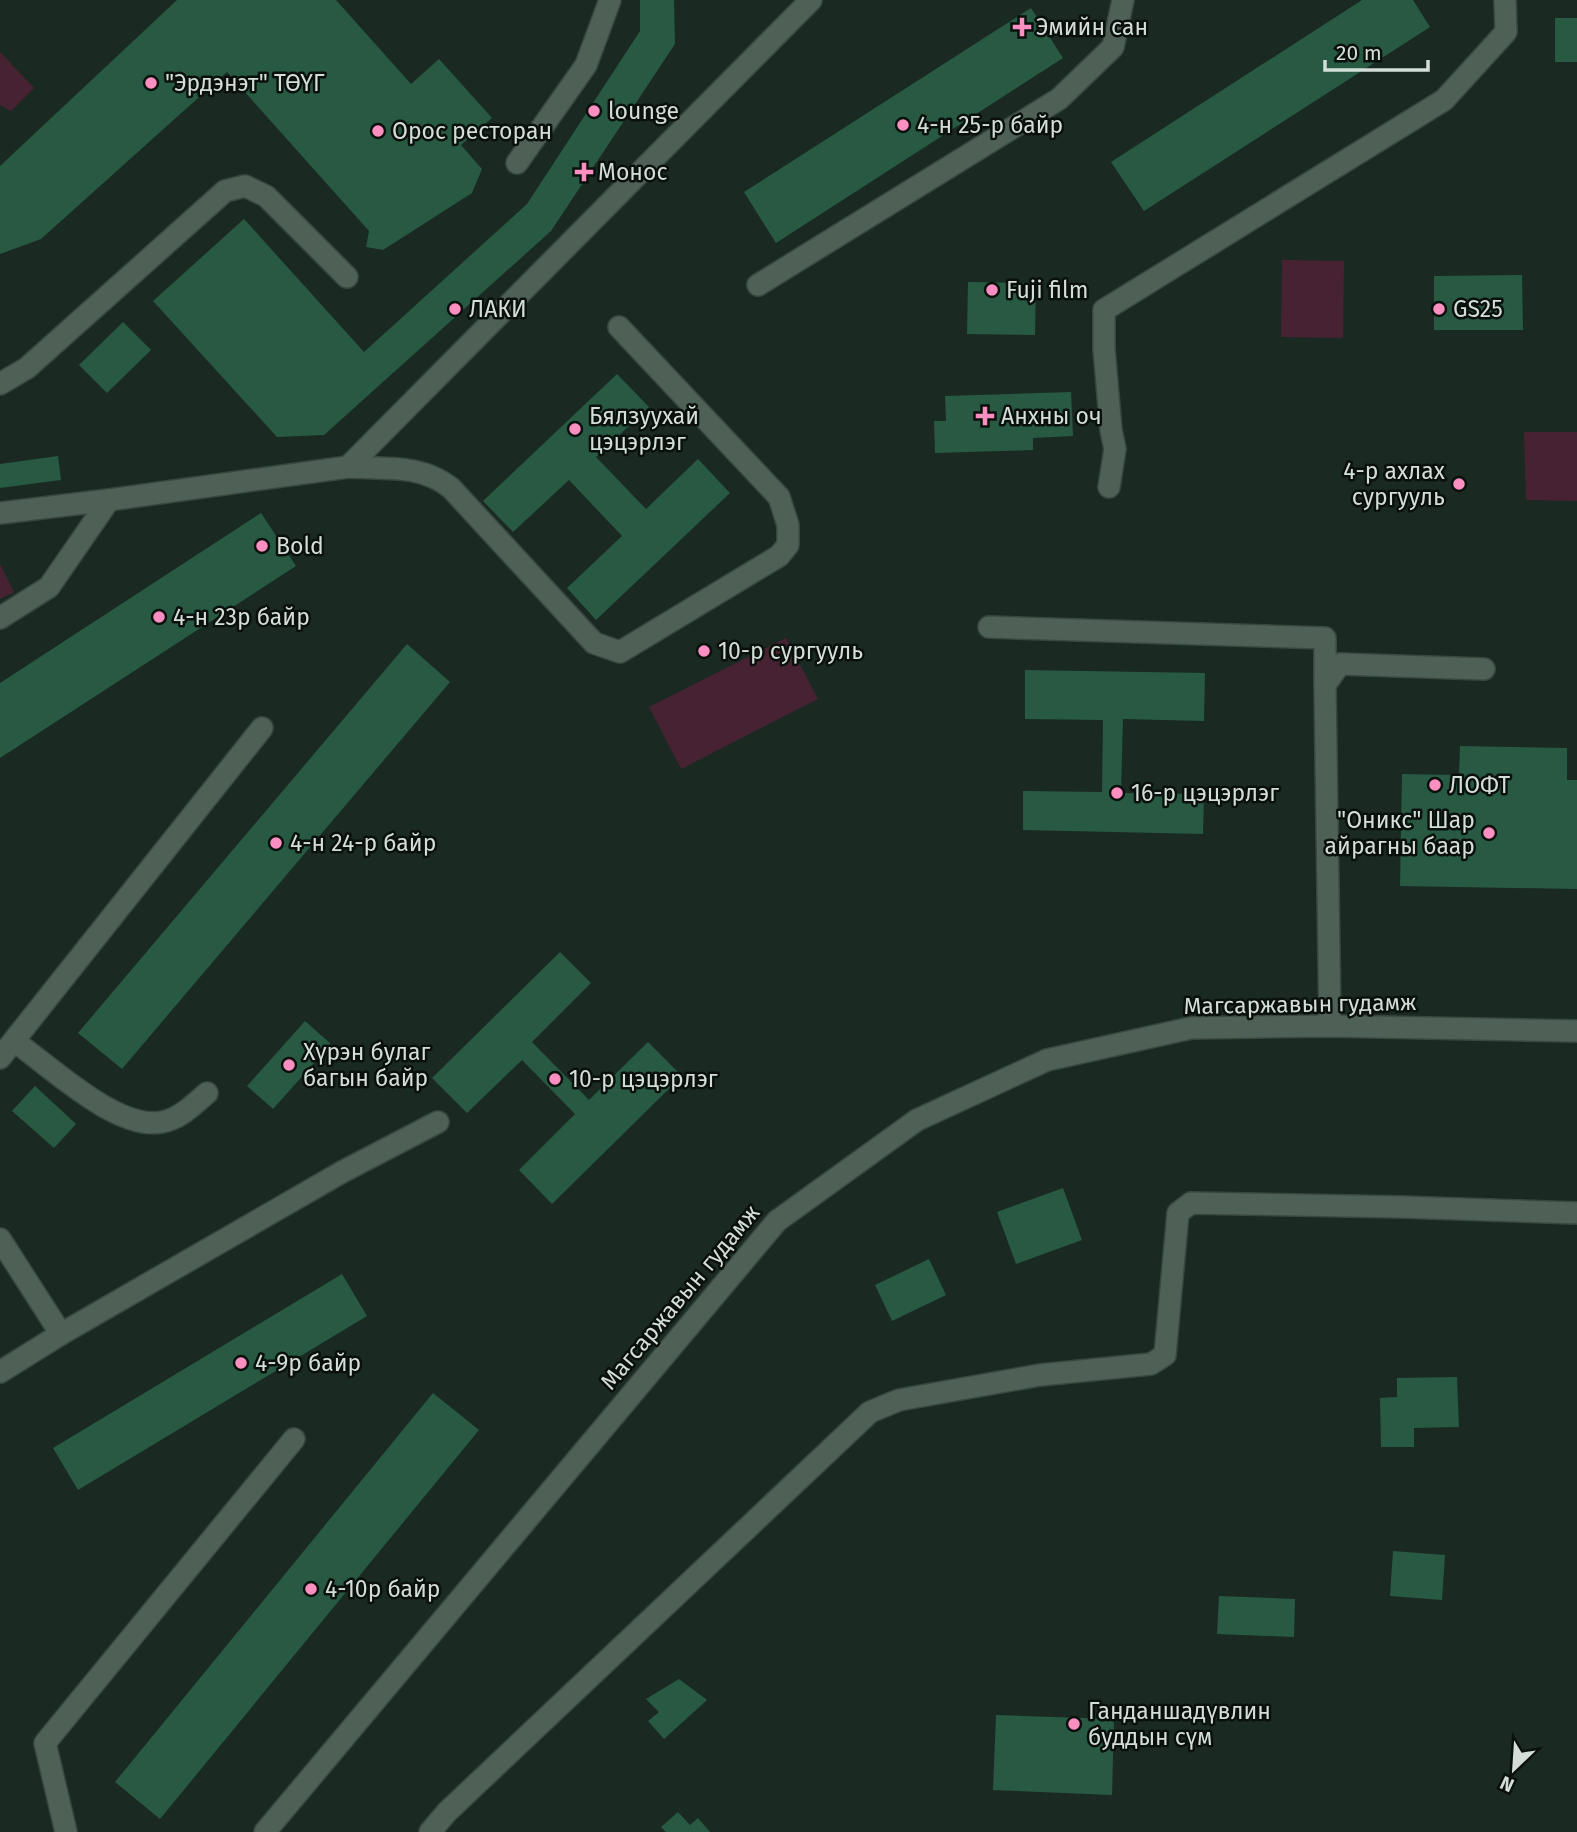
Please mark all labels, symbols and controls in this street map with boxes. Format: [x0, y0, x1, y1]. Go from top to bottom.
place label: Эмийн сан [1036, 13, 1148, 41]
marker: Эмийн сан [1014, 19, 1030, 35]
scale bar [1325, 28, 1428, 72]
text: 20 m [1336, 40, 1382, 66]
place label: "Эрдэнэт" ТӨҮГ [165, 69, 325, 97]
marker: "Эрдэнэт" ТӨҮГ [143, 75, 159, 91]
place label: lounge [608, 97, 679, 125]
marker: lounge [586, 103, 602, 119]
place label: 4-н 25-р байр [917, 111, 1063, 139]
place label: Орос ресторан [392, 117, 552, 145]
marker: 4-н 25-р байр [895, 117, 911, 133]
marker: Орос ресторан [370, 123, 386, 139]
place label: Монос [598, 158, 667, 186]
marker: Монос [576, 164, 592, 180]
place label: Fuji film [1006, 276, 1089, 304]
marker: Fuji film [984, 282, 1000, 298]
place label: ЛАКИ [469, 295, 527, 323]
place label: GS25 [1453, 295, 1503, 323]
marker: ЛАКИ [447, 301, 463, 317]
marker: GS25 [1431, 301, 1447, 317]
place label: Бялзуухай цэцэрлэг [589, 402, 699, 456]
place label: Анхны оч [1001, 402, 1102, 430]
marker: Анхны оч [975, 406, 995, 426]
marker: Бялзуухай цэцэрлэг [567, 421, 583, 437]
place label: 4-р ахлах сургууль [1343, 457, 1446, 511]
marker: 4-р ахлах сургууль [1451, 476, 1467, 492]
place label: Bold [276, 532, 324, 560]
marker: Bold [254, 538, 270, 554]
place label: 4-н 23р байр [173, 603, 310, 631]
marker: 4-н 23р байр [151, 609, 167, 625]
place label: 10-р сургууль [718, 637, 863, 665]
marker: 10-р сургууль [696, 643, 712, 659]
place label: ЛОФТ [1449, 771, 1510, 799]
marker: ЛОФТ [1427, 777, 1443, 793]
place label: 16-р цэцэрлэг [1131, 779, 1279, 807]
marker: 16-р цэцэрлэг [1109, 785, 1125, 801]
place label: "Оникс" Шар айрагны баар [1325, 806, 1475, 860]
marker: "Оникс" Шар айрагны баар [1481, 825, 1497, 841]
place label: 4-н 24-р байр [290, 829, 436, 857]
marker: 4-н 24-р байр [268, 835, 284, 851]
street label: Магсаржавын гудамж [1183, 988, 1417, 1020]
place label: Хүрэн булаг багын байр [303, 1038, 431, 1092]
marker: Хүрэн булаг багын байр [281, 1057, 297, 1073]
place label: 10-р цэцэрлэг [569, 1065, 718, 1093]
marker: 10-р цэцэрлэг [547, 1071, 563, 1087]
street label: Магсаржавын гудамж [594, 1198, 766, 1395]
place label: 4-9р байр [255, 1349, 361, 1377]
marker: 4-9р байр [233, 1355, 249, 1371]
place label: 4-10р байр [325, 1575, 441, 1603]
marker: 4-10р байр [303, 1581, 319, 1597]
place label: Ганданшадүвлин буддын сүм [1088, 1697, 1271, 1751]
marker: Ганданшадүвлин буддын сүм [1066, 1716, 1082, 1732]
north arrow [1479, 1734, 1549, 1804]
text: N [1496, 1771, 1518, 1797]

